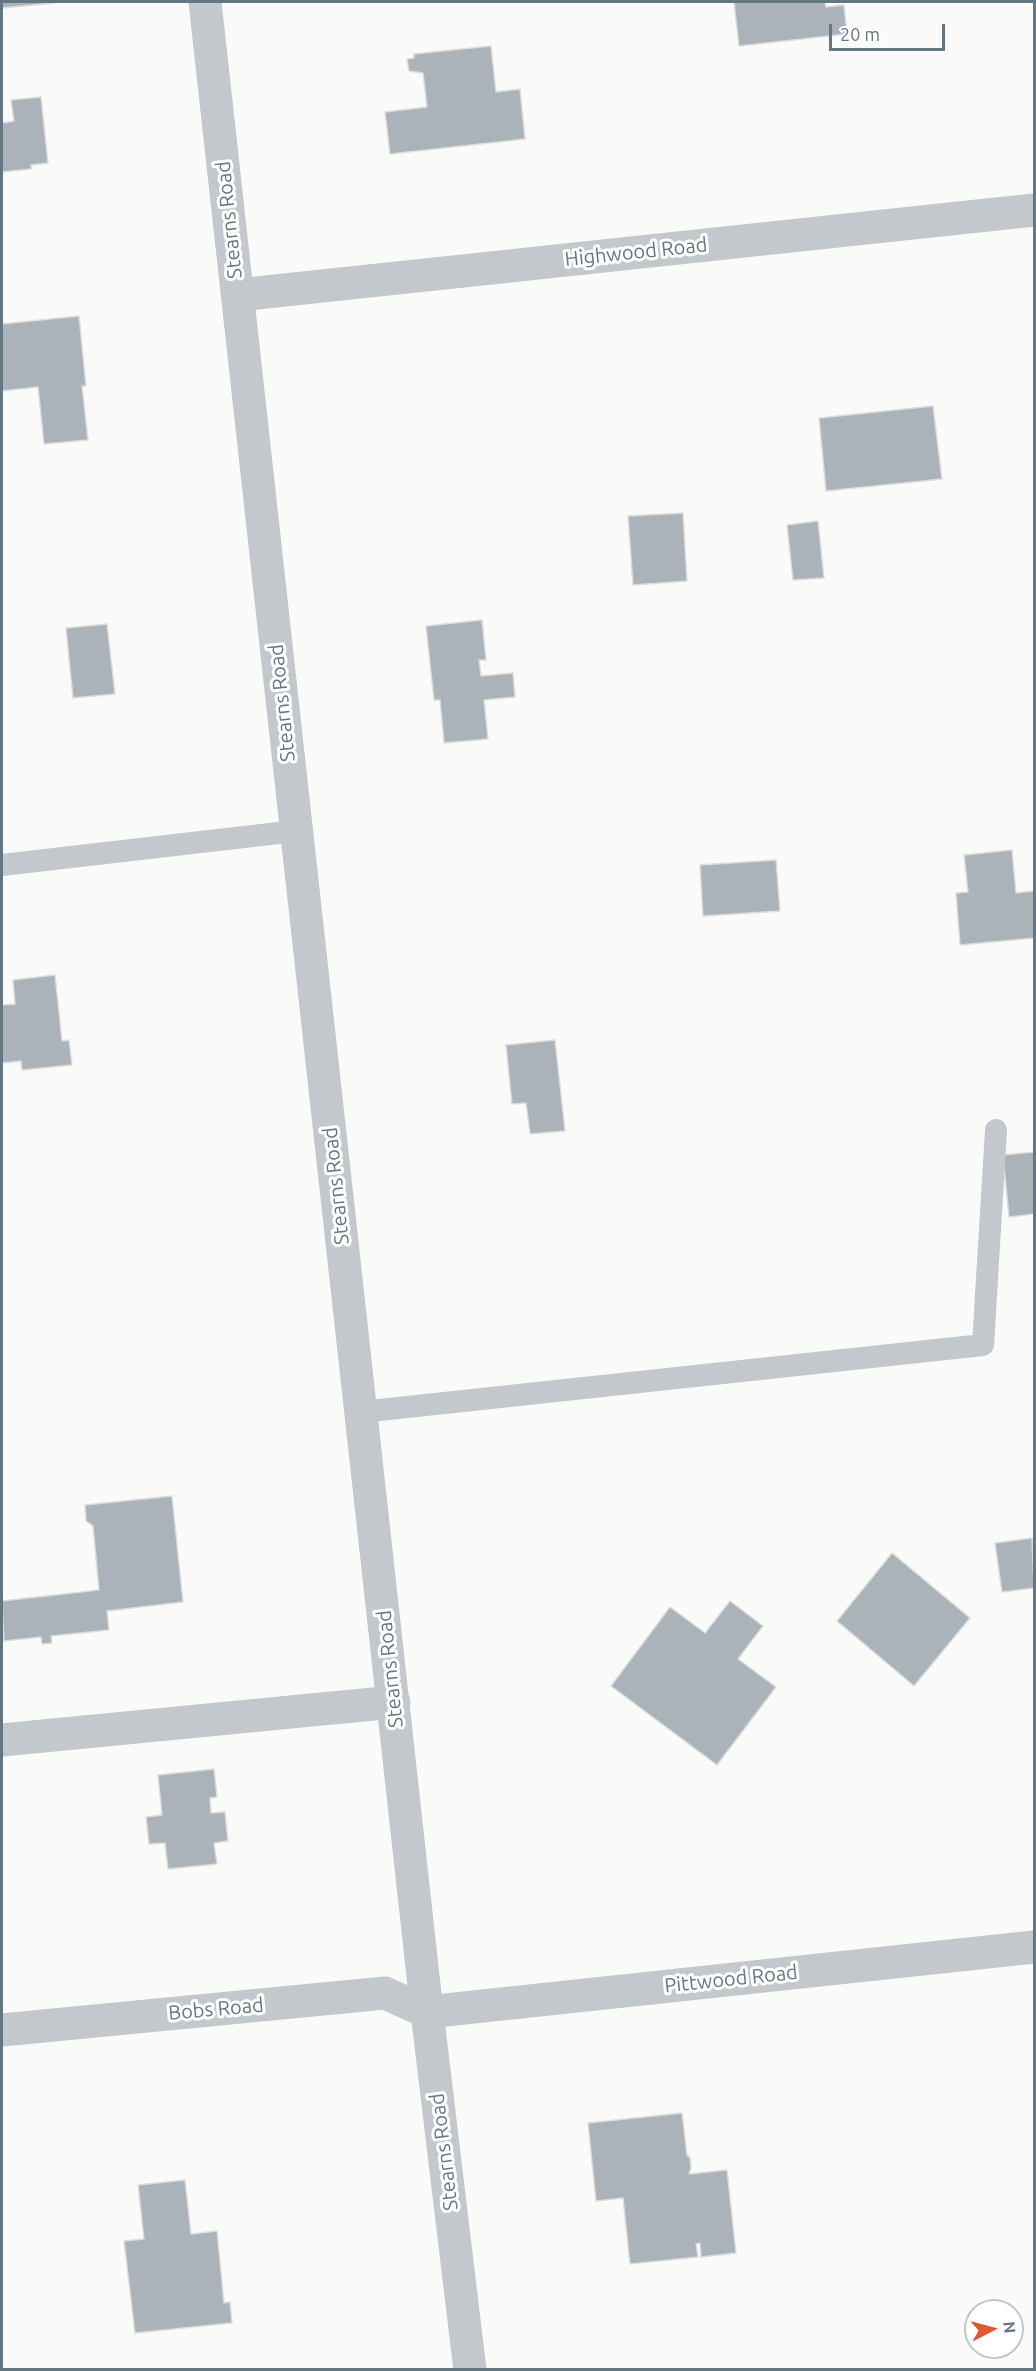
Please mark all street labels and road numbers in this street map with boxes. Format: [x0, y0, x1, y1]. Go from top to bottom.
street label: Stearns Road [211, 160, 247, 280]
street label: Highwood Road [564, 233, 708, 271]
street label: Stearns Road [264, 643, 300, 763]
street label: Stearns Road [318, 1126, 354, 1246]
street label: Stearns Road [372, 1609, 408, 1729]
street label: Pittwood Road [663, 1960, 799, 1998]
street label: Bobs Road [167, 1993, 265, 2025]
street label: Stearns Road [425, 2092, 463, 2212]

